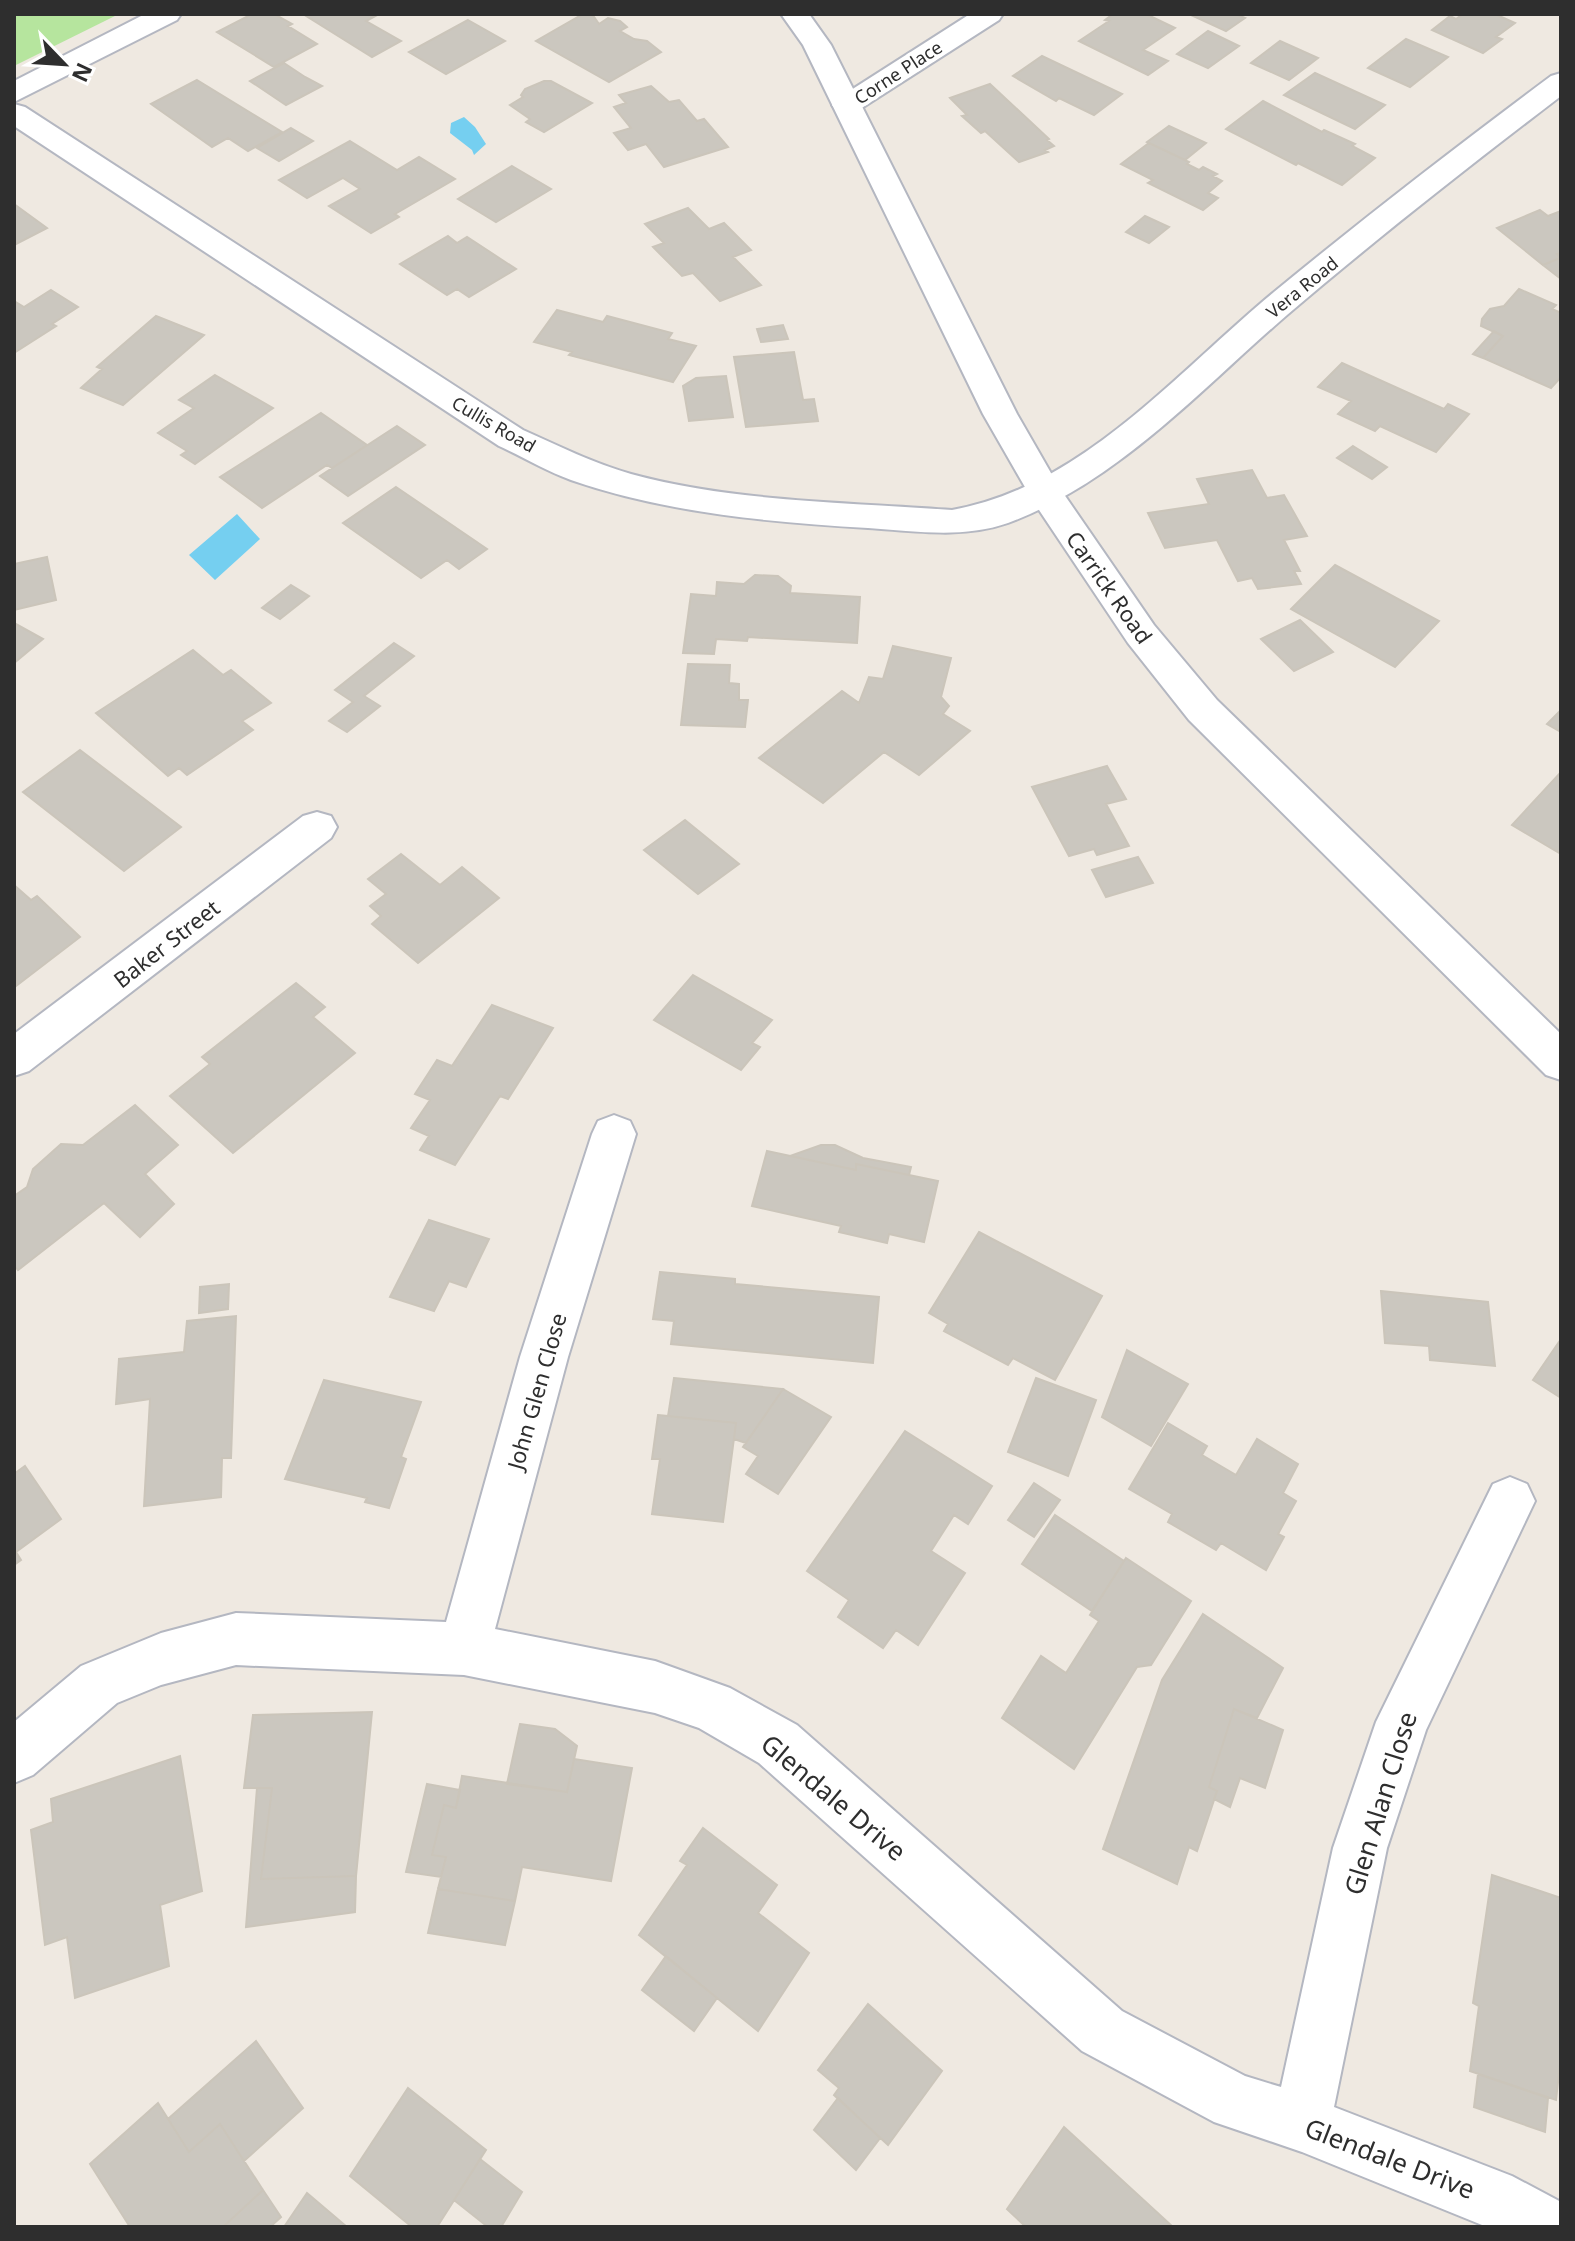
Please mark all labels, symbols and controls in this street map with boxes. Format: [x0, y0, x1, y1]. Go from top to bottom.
north arrow [24, 24, 104, 104]
street label: Corne Place [849, 35, 947, 109]
text: N [66, 58, 100, 87]
street label: Vera Road [1261, 251, 1343, 323]
street label: Cullis Road [448, 390, 540, 458]
street label: Carrick Road [1060, 525, 1160, 649]
street label: Baker Street [107, 892, 225, 994]
street label: John Glen Close [499, 1309, 573, 1475]
street label: Glen Alan Close [1335, 1707, 1425, 1899]
street label: Glendale Drive [754, 1726, 914, 1868]
street label: Glendale Drive [1300, 2109, 1480, 2207]

